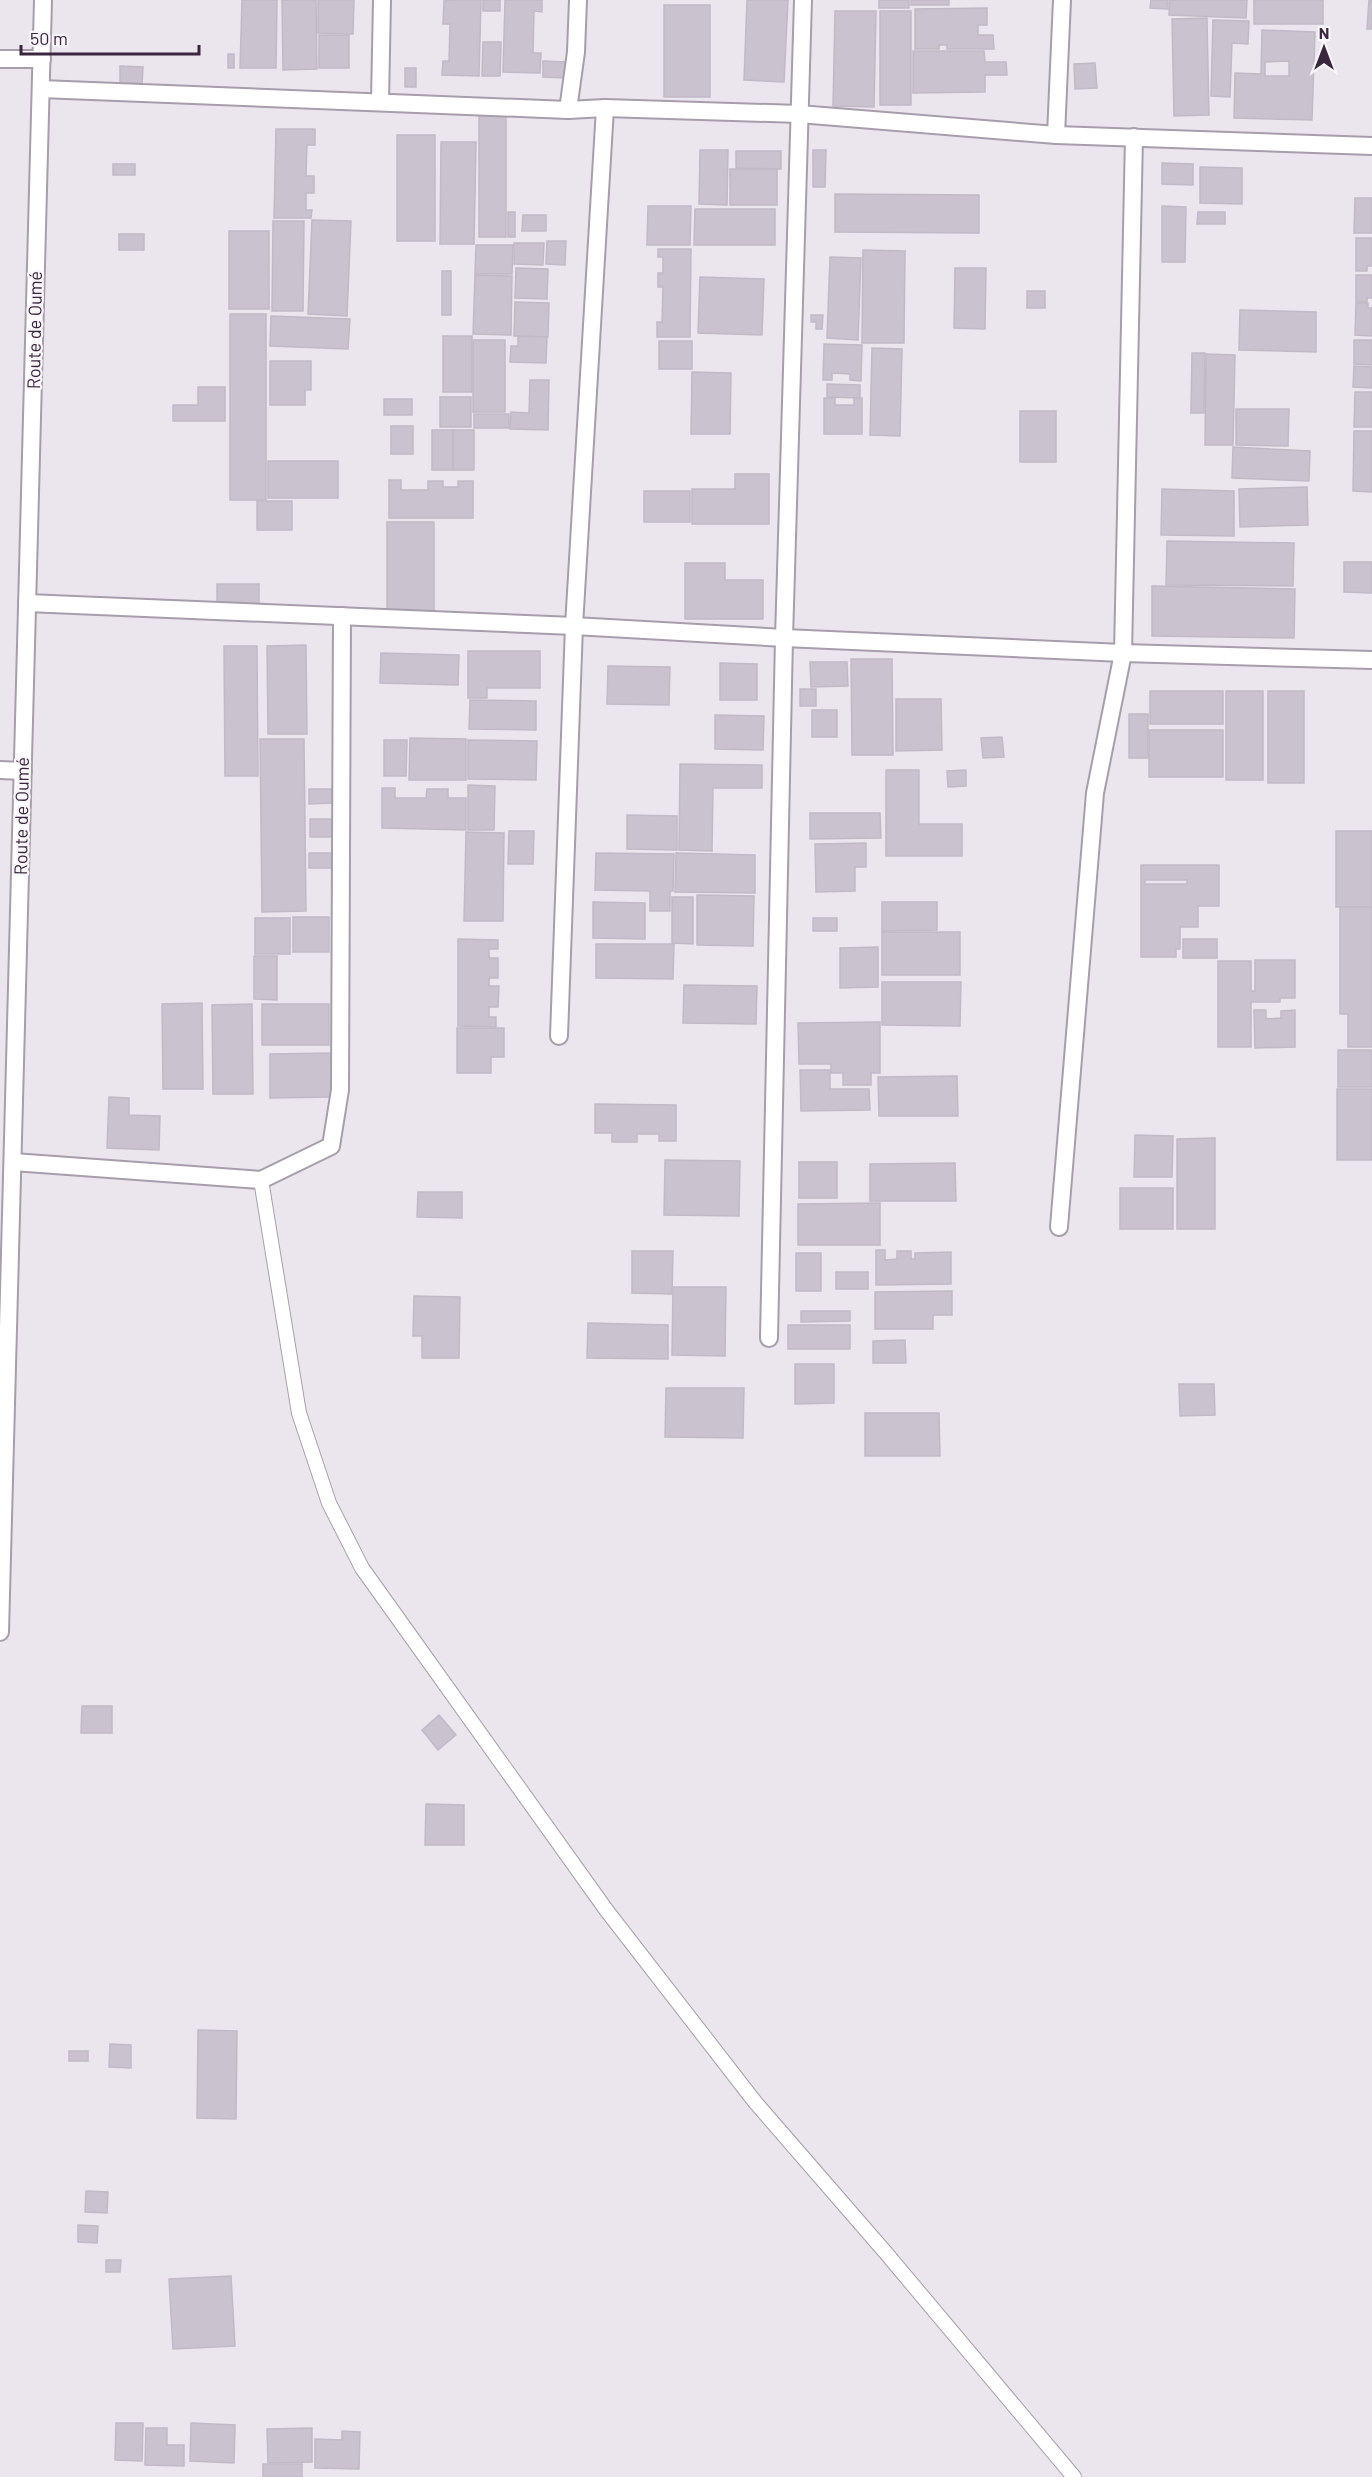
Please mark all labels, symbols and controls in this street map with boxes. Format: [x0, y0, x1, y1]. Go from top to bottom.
scale bar [21, 18, 200, 56]
north arrow [1294, 18, 1354, 78]
text: N [1319, 23, 1329, 42]
text: 50 m [30, 27, 68, 49]
street label: Route de Oumé [22, 271, 46, 389]
street label: Route de Oumé [9, 757, 33, 875]

